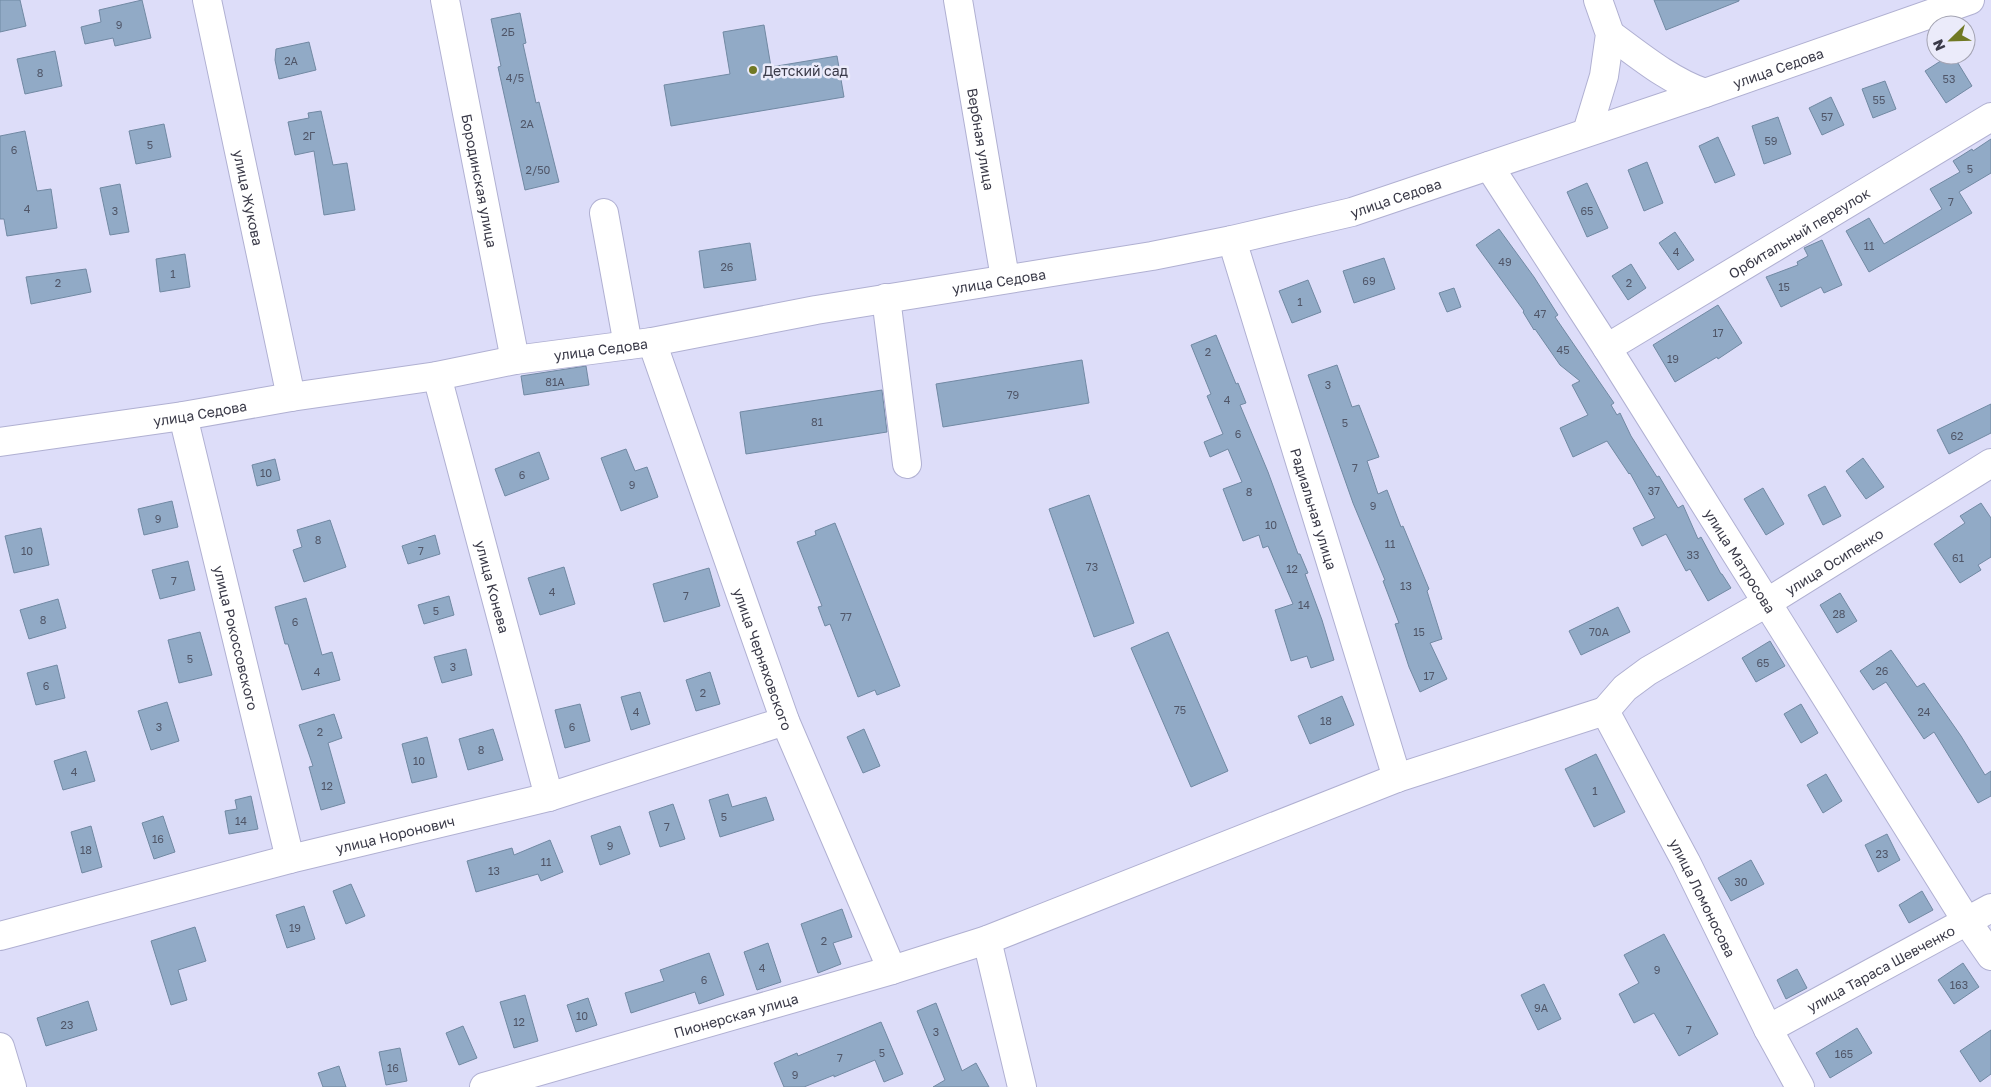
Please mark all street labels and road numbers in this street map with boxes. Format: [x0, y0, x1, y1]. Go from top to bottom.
street label: улица Седова [1731, 44, 1826, 91]
street label: Вербная улица [964, 87, 999, 191]
street label: Бородинская улица [459, 112, 501, 249]
street label: улица Жукова [230, 148, 267, 247]
street label: улица Седова [1348, 174, 1443, 221]
street label: Орбитальный переулок [1725, 183, 1873, 282]
street label: улица Седова [951, 265, 1047, 297]
street label: улица Седова [553, 334, 649, 363]
street label: улица Седова [152, 396, 248, 429]
street label: Радиальная улица [1288, 446, 1341, 572]
street label: улица Матросова [1701, 505, 1780, 616]
street label: улица Осипенко [1782, 524, 1886, 598]
street label: улица Конева [473, 539, 513, 635]
street label: улица Рокоссовского [211, 564, 262, 712]
street label: улица Черняховского [730, 586, 796, 733]
street label: улица Норонович [334, 811, 456, 856]
street label: улица Ломоносова [1666, 835, 1740, 960]
street label: улица Тараса Шевченко [1804, 921, 1957, 1015]
street label: Пионерская улица [672, 989, 800, 1041]

